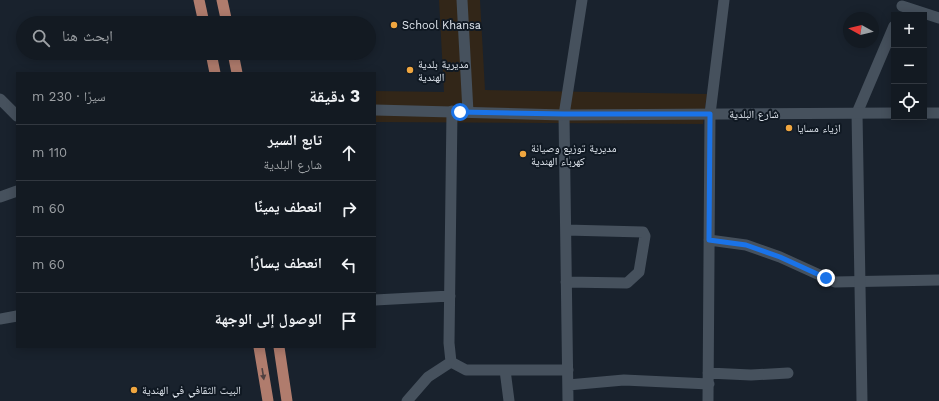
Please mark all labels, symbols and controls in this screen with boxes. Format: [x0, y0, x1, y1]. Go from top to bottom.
north arrow [843, 12, 879, 48]
map controls [891, 12, 927, 120]
button: + [891, 12, 927, 48]
search box [16, 16, 376, 60]
place label: School Khansa [402, 19, 481, 32]
marker: School Khansa [389, 20, 399, 30]
icon: search [30, 27, 52, 49]
text: ابحث هنا [62, 27, 113, 45]
button: − [891, 48, 927, 84]
place label: مديرية بلدية الهندية [418, 58, 469, 84]
marker: مديرية بلدية الهندية [405, 65, 415, 75]
button: locate [891, 84, 927, 120]
text: 3 دقيقة [309, 86, 360, 106]
text: سيرًا · 230 m [32, 89, 105, 104]
route start [451, 103, 469, 121]
street label: شارع البلدية [729, 108, 779, 121]
place label: ازياء مسايا [797, 122, 841, 135]
marker: ازياء مسايا [784, 123, 794, 133]
text: تابع السير [268, 131, 322, 149]
icon: ahead [338, 142, 360, 164]
place label: مديرية توزيع وصيانة كهرباء الهندية [531, 142, 616, 168]
text: 110 m [32, 145, 67, 160]
marker: مديرية توزيع وصيانة كهرباء الهندية [518, 149, 528, 159]
text: شارع البلدية [264, 157, 322, 172]
text: انعطف يمينًا [254, 198, 322, 216]
icon: right [338, 198, 360, 220]
text: 60 m [32, 201, 65, 216]
text: انعطف يسارًا [250, 254, 322, 272]
icon: left [338, 254, 360, 276]
text: 60 m [32, 257, 65, 272]
route end [817, 269, 835, 287]
text: الوصول إلى الوجهة [215, 310, 322, 328]
icon: arrive [338, 310, 360, 332]
one-way arrow [261, 368, 267, 380]
place label: البيت الثقافي في الهندية [142, 384, 241, 398]
marker: البيت الثقافي في الهندية [129, 385, 139, 395]

